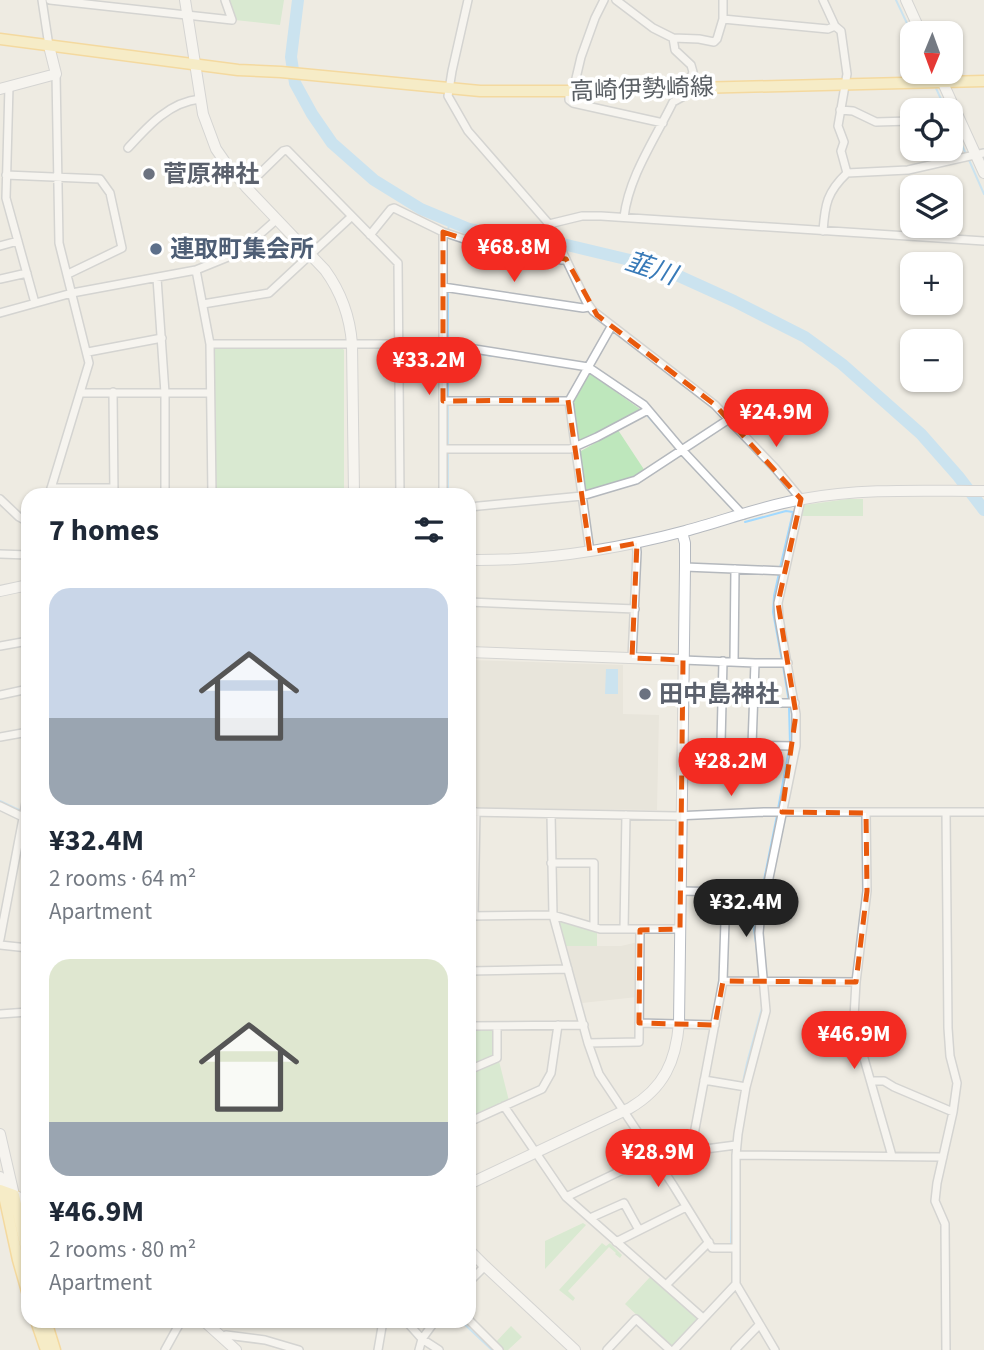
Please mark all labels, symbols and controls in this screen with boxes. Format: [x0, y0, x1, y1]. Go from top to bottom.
north arrow [900, 21, 962, 84]
map controls [900, 21, 963, 392]
street label: 高崎伊勢崎線 [569, 69, 715, 110]
button: locate [900, 98, 963, 161]
place label: 菅原神社 [163, 157, 259, 192]
marker: 菅原神社 [141, 166, 157, 182]
button: layers [900, 175, 963, 238]
pin: ¥68.8M [457, 224, 571, 284]
text: ¥68.8M [477, 230, 551, 263]
place label: 連取町集会所 [170, 232, 314, 267]
marker: 連取町集会所 [148, 241, 164, 257]
water label: 韮川 [620, 243, 684, 295]
button: + [900, 252, 963, 315]
button: − [900, 329, 963, 392]
pin: ¥33.2M [372, 338, 486, 397]
text: ¥33.2M [392, 343, 466, 376]
pin: ¥24.9M [719, 390, 833, 449]
text: ¥24.9M [739, 395, 813, 428]
text: 7 homes [49, 509, 159, 552]
icon: filters [410, 511, 448, 549]
icon: home [186, 633, 312, 759]
place label: 田中島神社 [659, 677, 779, 712]
marker: 田中島神社 [637, 686, 653, 702]
pin: ¥28.2M [674, 738, 788, 798]
text: ¥28.2M [694, 744, 768, 777]
text: ¥32.4M [49, 819, 144, 862]
text: 2 rooms · 64 m² [49, 862, 196, 895]
pin: ¥32.4M [689, 880, 803, 939]
text: ¥32.4M [709, 885, 783, 918]
text: Apartment [49, 895, 152, 928]
icon: home [186, 1004, 312, 1130]
pin: ¥46.9M [797, 1012, 911, 1071]
text: ¥46.9M [817, 1017, 891, 1050]
pin: ¥28.9M [601, 1130, 715, 1189]
text: ¥28.9M [621, 1135, 695, 1168]
text: ¥46.9M [49, 1190, 144, 1233]
text: 2 rooms · 80 m² [49, 1233, 196, 1266]
text: Apartment [49, 1266, 152, 1299]

